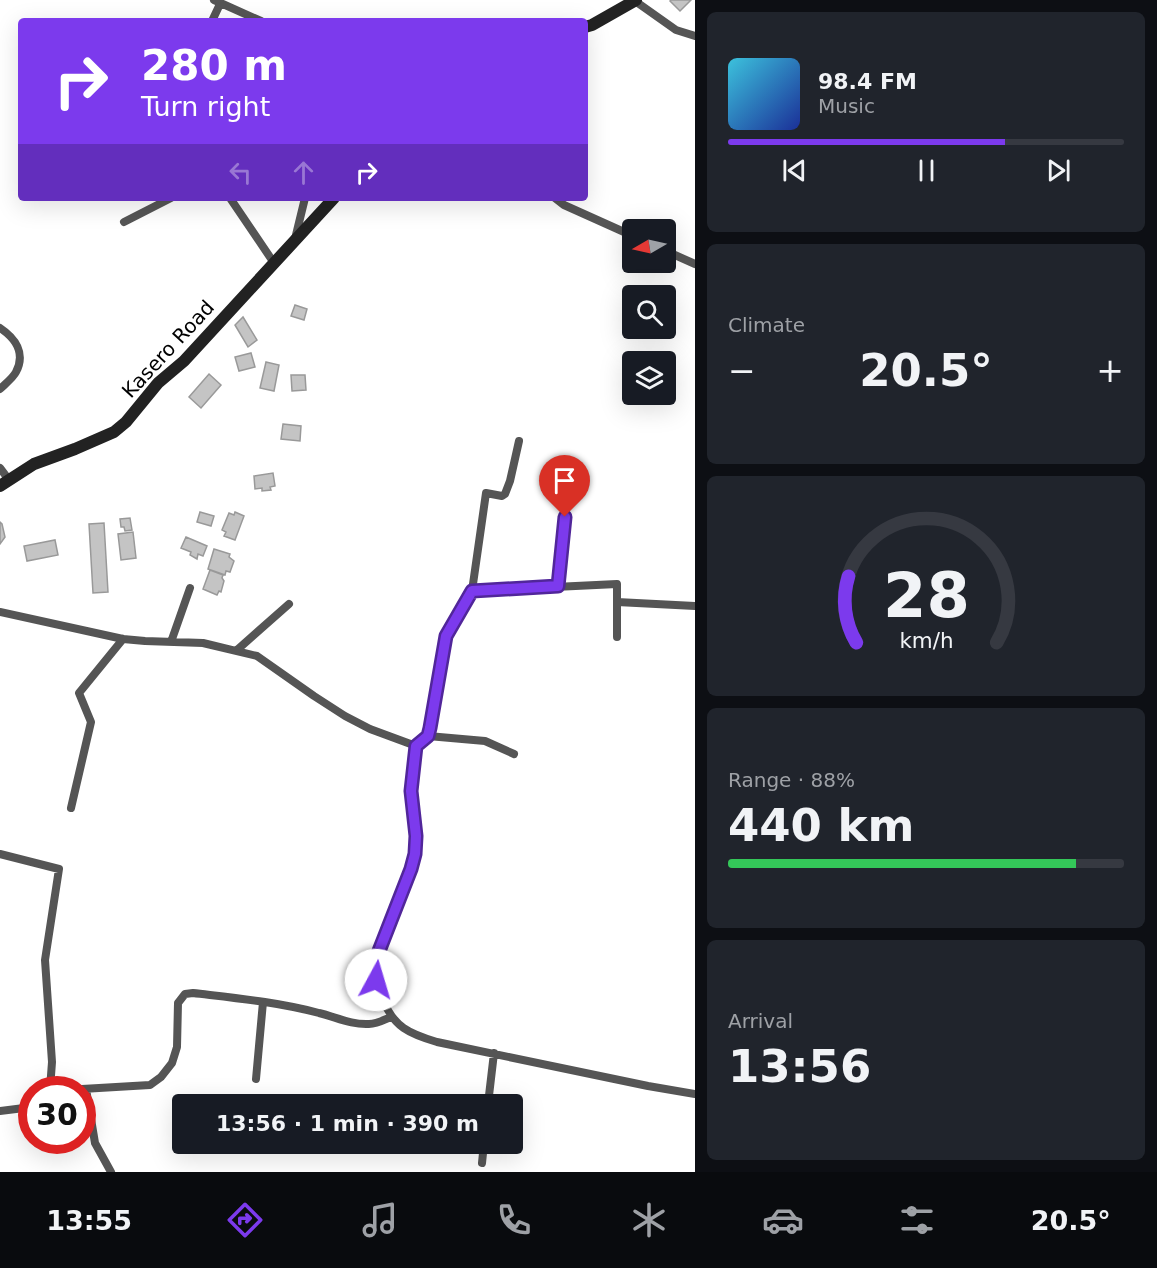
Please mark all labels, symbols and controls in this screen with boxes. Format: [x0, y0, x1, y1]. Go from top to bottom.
text: 280 m [141, 41, 287, 90]
icon: right [42, 42, 120, 120]
text: 98.4 FM [818, 69, 917, 94]
text: Turn right [141, 91, 270, 122]
text: Music [818, 94, 875, 118]
icon: previous [778, 154, 811, 187]
icon: pause [910, 154, 943, 187]
icon: next [1042, 154, 1075, 187]
icon: left [224, 156, 257, 189]
icon: ahead [287, 156, 320, 189]
icon: right [350, 156, 383, 189]
north arrow [622, 219, 676, 273]
map controls [622, 219, 676, 405]
button: search [622, 285, 676, 339]
street label: Kasero Road [117, 295, 219, 403]
text: Climate [728, 313, 805, 337]
text: 20.5° [859, 344, 993, 397]
button: layers [622, 351, 676, 405]
text: − [728, 351, 756, 390]
text: + [1096, 351, 1124, 390]
pin [539, 455, 590, 517]
icon: arrive [548, 464, 581, 497]
text: 28 [883, 559, 969, 632]
text: km/h [899, 628, 953, 653]
text: Range · 88% [728, 768, 855, 792]
text: 440 km [728, 799, 914, 852]
position arrow [344, 948, 408, 1012]
text: Arrival [728, 1009, 793, 1033]
text: 13:56 [728, 1040, 871, 1093]
speed limit sign: 30 [18, 1076, 96, 1154]
text: 13:56 · 1 min · 390 m [216, 1111, 479, 1136]
icon: directions [224, 1199, 266, 1241]
icon: music [359, 1199, 401, 1241]
icon: phone [493, 1199, 535, 1241]
icon: climate [628, 1199, 670, 1241]
icon: car [762, 1199, 804, 1241]
icon: filters [896, 1199, 938, 1241]
text: 13:55 [46, 1205, 132, 1236]
text: 20.5° [1031, 1205, 1111, 1236]

